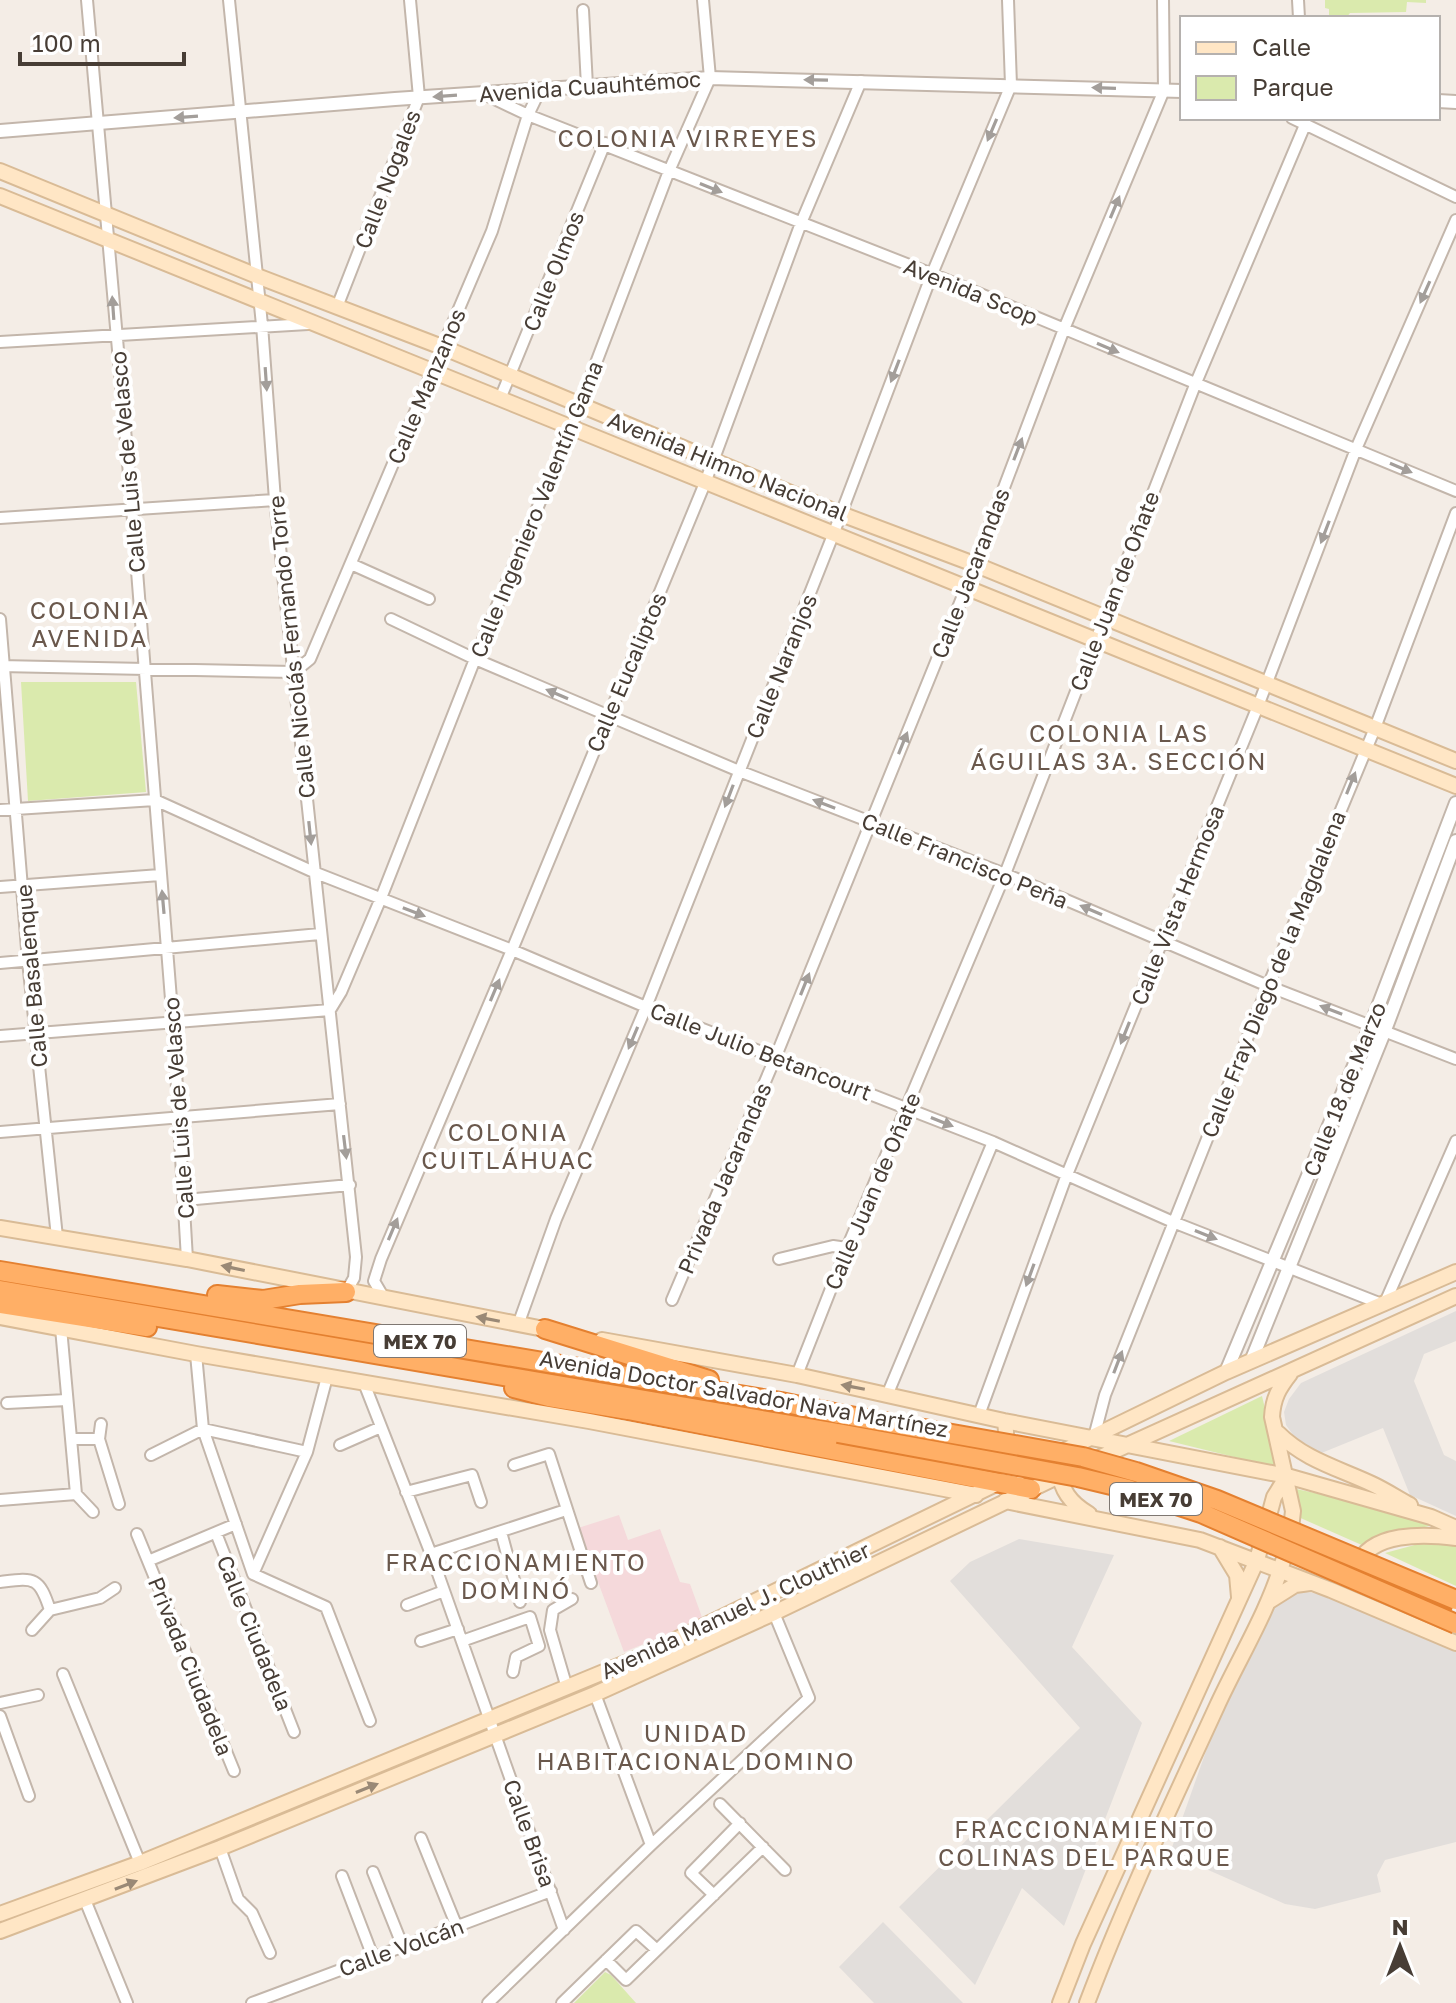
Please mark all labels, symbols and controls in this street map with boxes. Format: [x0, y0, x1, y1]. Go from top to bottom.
scale bar [20, 16, 184, 66]
legend [1180, 16, 1440, 120]
text: 100 m [32, 28, 101, 57]
text: Calle [1252, 32, 1311, 61]
street label: Avenida Cuauhtémoc [478, 65, 702, 107]
text: Parque [1252, 72, 1333, 101]
one-way arrow [803, 74, 828, 87]
one-way arrow [1091, 82, 1116, 95]
one-way arrow [432, 90, 457, 103]
street label: Calle Nogales [348, 106, 426, 252]
one-way arrow [173, 111, 198, 124]
one-way arrow [986, 118, 999, 142]
district label: COLONIA VIRREYES [558, 123, 818, 152]
one-way arrow [699, 182, 723, 195]
one-way arrow [1108, 196, 1121, 219]
street label: Calle Olmos [517, 207, 589, 335]
street label: Avenida Scop [900, 252, 1042, 330]
one-way arrow [1418, 280, 1431, 304]
one-way arrow [106, 295, 119, 320]
street label: Calle Manzanos [381, 304, 471, 468]
one-way arrow [1096, 341, 1120, 354]
street label: Calle Luis de Velasco [104, 350, 150, 574]
street label: Calle Ingeniero Valentín Gama [464, 357, 608, 661]
one-way arrow [888, 359, 901, 383]
one-way arrow [260, 367, 273, 392]
street label: Avenida Himno Nacional [604, 405, 852, 527]
one-way arrow [1012, 437, 1025, 461]
one-way arrow [1389, 461, 1412, 474]
street label: Calle Jacarandas [925, 484, 1015, 662]
street label: Calle Juan de Oñate [1063, 487, 1165, 695]
street label: Calle Nicolás Fernando Torre [262, 494, 320, 800]
one-way arrow [1318, 520, 1331, 544]
street label: Calle Eucaliptos [580, 588, 672, 756]
street label: Calle Naranjos [740, 590, 822, 742]
district label: COLONIA AVENIDA [30, 595, 150, 652]
one-way arrow [546, 688, 569, 701]
district label: COLONIA LAS ÁGUILAS 3A. SECCIÓN [971, 718, 1267, 775]
one-way arrow [897, 731, 910, 755]
one-way arrow [1344, 771, 1357, 795]
one-way arrow [722, 784, 735, 808]
one-way arrow [812, 797, 836, 810]
street label: Calle Vista Hermosa [1125, 801, 1229, 1009]
street label: Calle Francisco Peña [858, 806, 1072, 914]
street label: Calle Fray Diego de la Magdalena [1195, 807, 1351, 1141]
one-way arrow [304, 821, 317, 846]
street label: Calle Basalenque [10, 883, 52, 1069]
one-way arrow [156, 889, 169, 914]
one-way arrow [1079, 904, 1103, 917]
one-way arrow [402, 905, 426, 918]
one-way arrow [799, 972, 812, 996]
one-way arrow [489, 978, 502, 1001]
street label: Calle Luis de Velasco [157, 996, 199, 1220]
street label: Calle Julio Betancourt [646, 996, 876, 1106]
street label: Calle 18 de Marzo [1297, 998, 1391, 1180]
one-way arrow [1319, 1003, 1343, 1016]
one-way arrow [1118, 1021, 1131, 1045]
one-way arrow [627, 1026, 640, 1050]
street label: Privada Jacarandas [671, 1078, 777, 1278]
street label: Calle Juan de Oñate [818, 1088, 926, 1294]
one-way arrow [930, 1116, 954, 1129]
district label: COLONIA CUITLÁHUAC [421, 1117, 595, 1174]
one-way arrow [339, 1135, 352, 1160]
one-way arrow [387, 1217, 400, 1241]
one-way arrow [1194, 1229, 1218, 1242]
one-way arrow [220, 1261, 245, 1274]
one-way arrow [1023, 1264, 1036, 1288]
one-way arrow [475, 1312, 500, 1325]
road number: MEX 70 [374, 1325, 466, 1357]
street label: Avenida Doctor Salvador Nava Martínez [538, 1344, 950, 1442]
one-way arrow [1112, 1350, 1125, 1374]
one-way arrow [841, 1380, 866, 1392]
road number: MEX 70 [1110, 1483, 1202, 1515]
street label: Avenida Manuel J. Clouthier [596, 1535, 874, 1684]
district label: FRACCIONAMIENTO DOMINÓ [385, 1547, 647, 1604]
street label: Calle Ciudadela [212, 1551, 298, 1715]
street label: Privada Ciudadela [143, 1573, 239, 1759]
district label: UNIDAD HABITACIONAL DOMINO [537, 1718, 855, 1775]
street label: Calle Brisa [498, 1775, 562, 1891]
one-way arrow [355, 1781, 379, 1794]
district label: FRACCIONAMIENTO COLINAS DEL PARQUE [938, 1814, 1232, 1871]
one-way arrow [114, 1878, 138, 1891]
north arrow [1360, 1907, 1440, 1987]
street label: Calle Volcán [335, 1912, 467, 1982]
text: N [1392, 1913, 1408, 1940]

